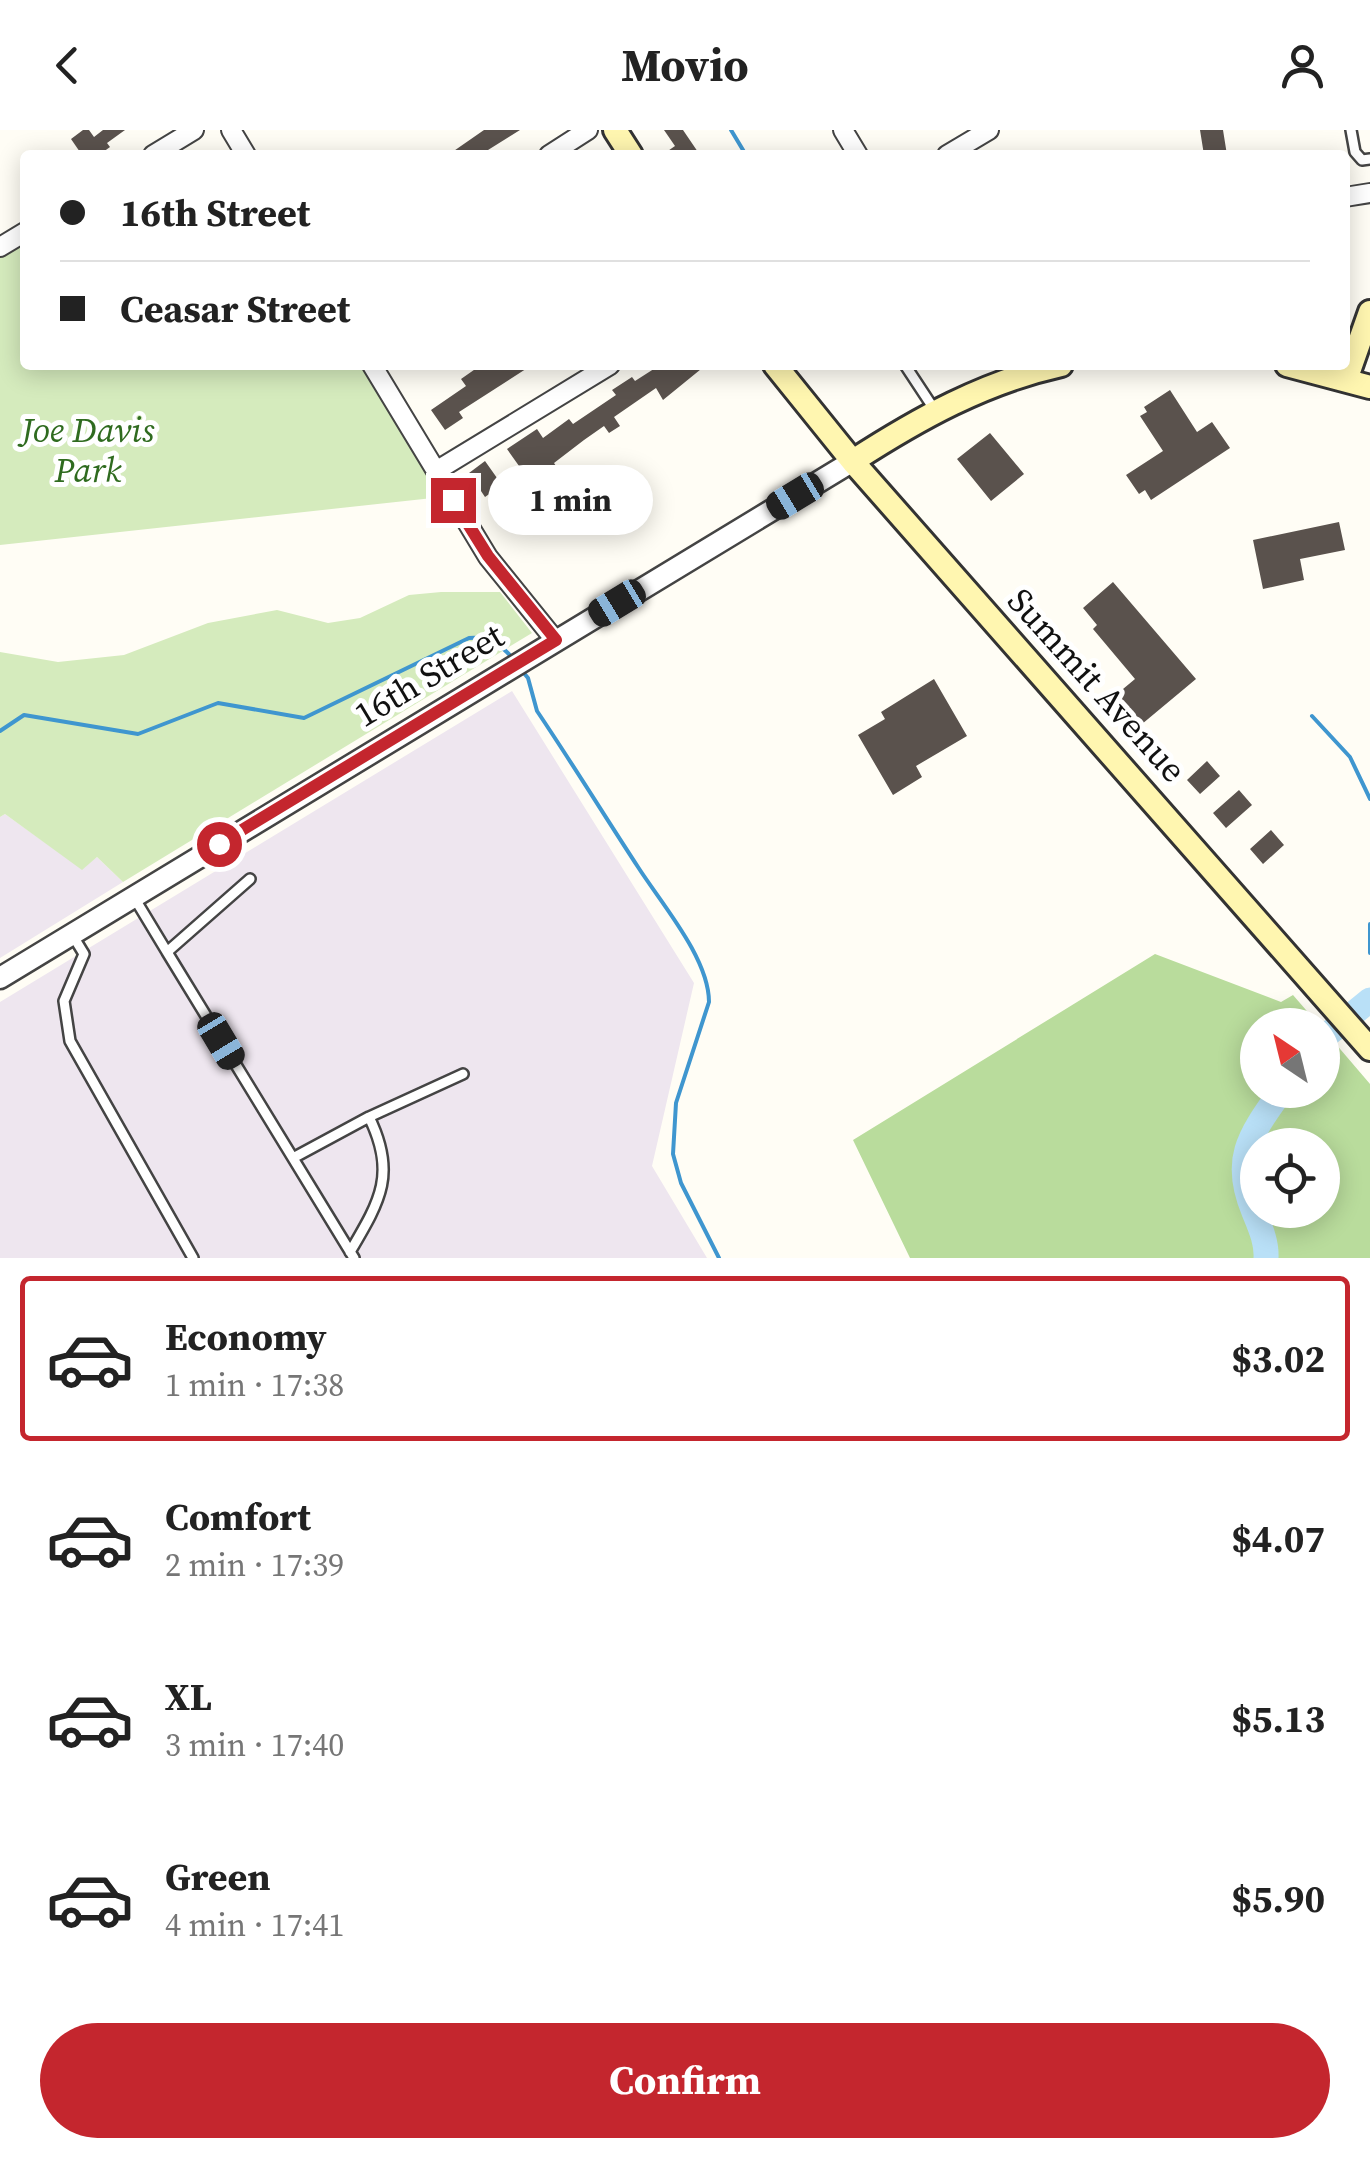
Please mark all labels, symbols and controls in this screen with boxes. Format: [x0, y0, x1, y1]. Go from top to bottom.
text: Movio [621, 34, 749, 96]
icon: back [40, 38, 95, 93]
icon: person [1275, 38, 1330, 93]
text: 16th Street [120, 187, 310, 239]
text: Ceasar Street [120, 283, 350, 335]
park label: Joe Davis Park [17, 406, 155, 494]
callout: 1 min [488, 465, 653, 535]
car [762, 468, 828, 524]
route end [431, 478, 476, 523]
text: 1 min [529, 478, 612, 522]
car [584, 575, 650, 631]
street label: Summit Avenue [997, 578, 1197, 792]
street label: 16th Street [345, 611, 513, 738]
route start [197, 822, 242, 867]
car [193, 1008, 249, 1074]
north arrow [1240, 1008, 1340, 1108]
map controls [1240, 1008, 1340, 1228]
button: locate [1240, 1128, 1340, 1228]
text: Economy [165, 1311, 327, 1363]
icon: car [45, 1314, 135, 1404]
text: $3.02 [1231, 1333, 1325, 1385]
text: 1 min · 17:38 [165, 1363, 344, 1407]
text: Comfort [165, 1491, 311, 1543]
icon: car [45, 1494, 135, 1584]
text: $4.07 [1231, 1513, 1325, 1565]
text: 2 min · 17:39 [165, 1543, 344, 1587]
text: XL [165, 1671, 212, 1723]
icon: car [45, 1674, 135, 1764]
text: $5.13 [1231, 1693, 1325, 1745]
text: 3 min · 17:40 [165, 1723, 344, 1767]
text: Green [165, 1851, 271, 1903]
icon: car [45, 1854, 135, 1944]
text: $5.90 [1231, 1873, 1325, 1925]
text: 4 min · 17:41 [165, 1903, 344, 1947]
button: Confirm [40, 2023, 1330, 2138]

